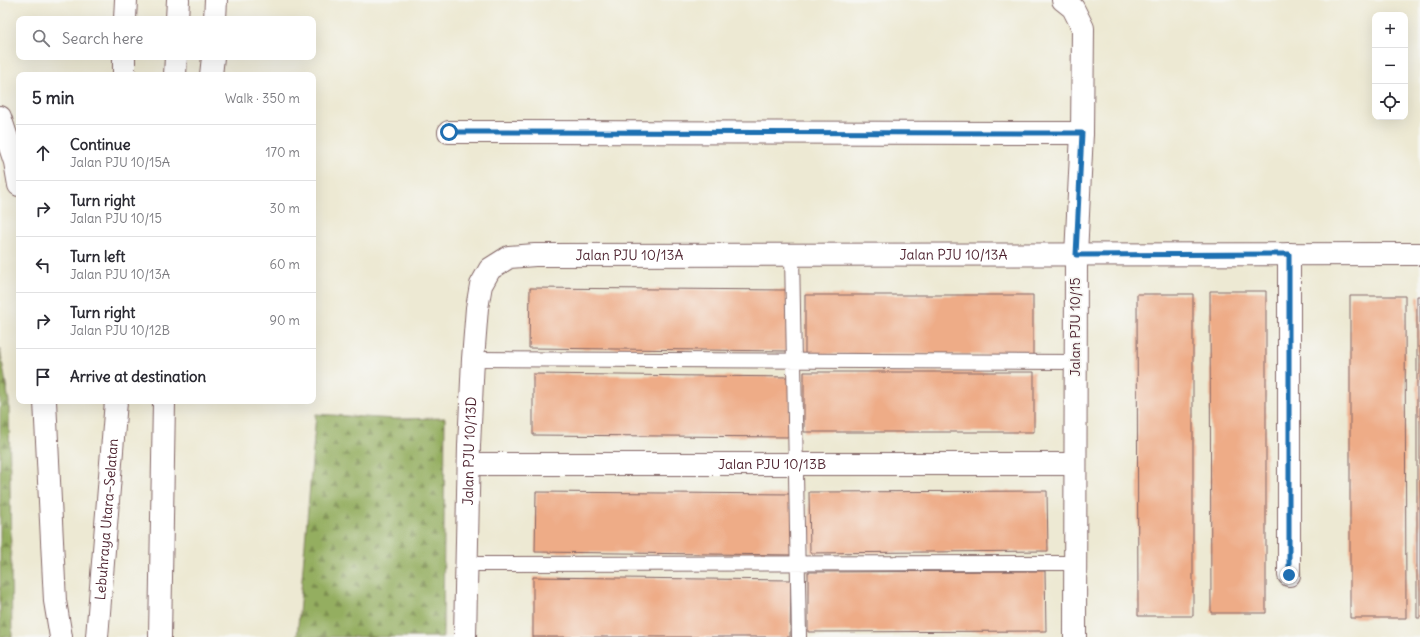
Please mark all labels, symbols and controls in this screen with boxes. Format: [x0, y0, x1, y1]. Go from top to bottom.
map controls [1372, 12, 1408, 120]
button: + [1372, 12, 1408, 48]
search box [16, 16, 316, 60]
icon: search [30, 27, 52, 49]
text: Search here [62, 29, 143, 48]
button: − [1372, 48, 1408, 84]
button: locate [1372, 84, 1408, 120]
text: 5 min [32, 87, 74, 109]
text: Walk · 350 m [225, 90, 300, 107]
route start [440, 123, 458, 141]
text: Continue [70, 135, 131, 154]
icon: ahead [32, 142, 54, 164]
text: 170 m [265, 144, 300, 161]
text: Jalan PJU 10/15A [70, 154, 170, 171]
text: Turn right [70, 191, 135, 210]
icon: right [32, 198, 54, 220]
text: 30 m [270, 200, 300, 217]
text: Jalan PJU 10/15 [70, 210, 162, 227]
street label: Jalan PJU 10/13A [899, 245, 1007, 264]
street label: Jalan PJU 10/13A [575, 246, 683, 264]
text: Turn left [70, 247, 125, 266]
icon: left [32, 254, 54, 276]
text: 60 m [269, 256, 300, 273]
text: Jalan PJU 10/13A [70, 266, 170, 283]
street label: Jalan PJU 10/15 [1066, 278, 1084, 376]
text: Turn right [70, 303, 135, 322]
icon: right [32, 310, 54, 332]
text: 90 m [269, 312, 300, 329]
text: Jalan PJU 10/12B [70, 322, 170, 339]
icon: arrive [32, 366, 54, 388]
text: Arrive at destination [70, 367, 206, 386]
street label: Jalan PJU 10/13D [459, 396, 480, 506]
street label: Lebuhraya Utara–Selatan [91, 438, 122, 601]
street label: Jalan PJU 10/13B [718, 455, 826, 473]
route end [1280, 566, 1298, 584]

